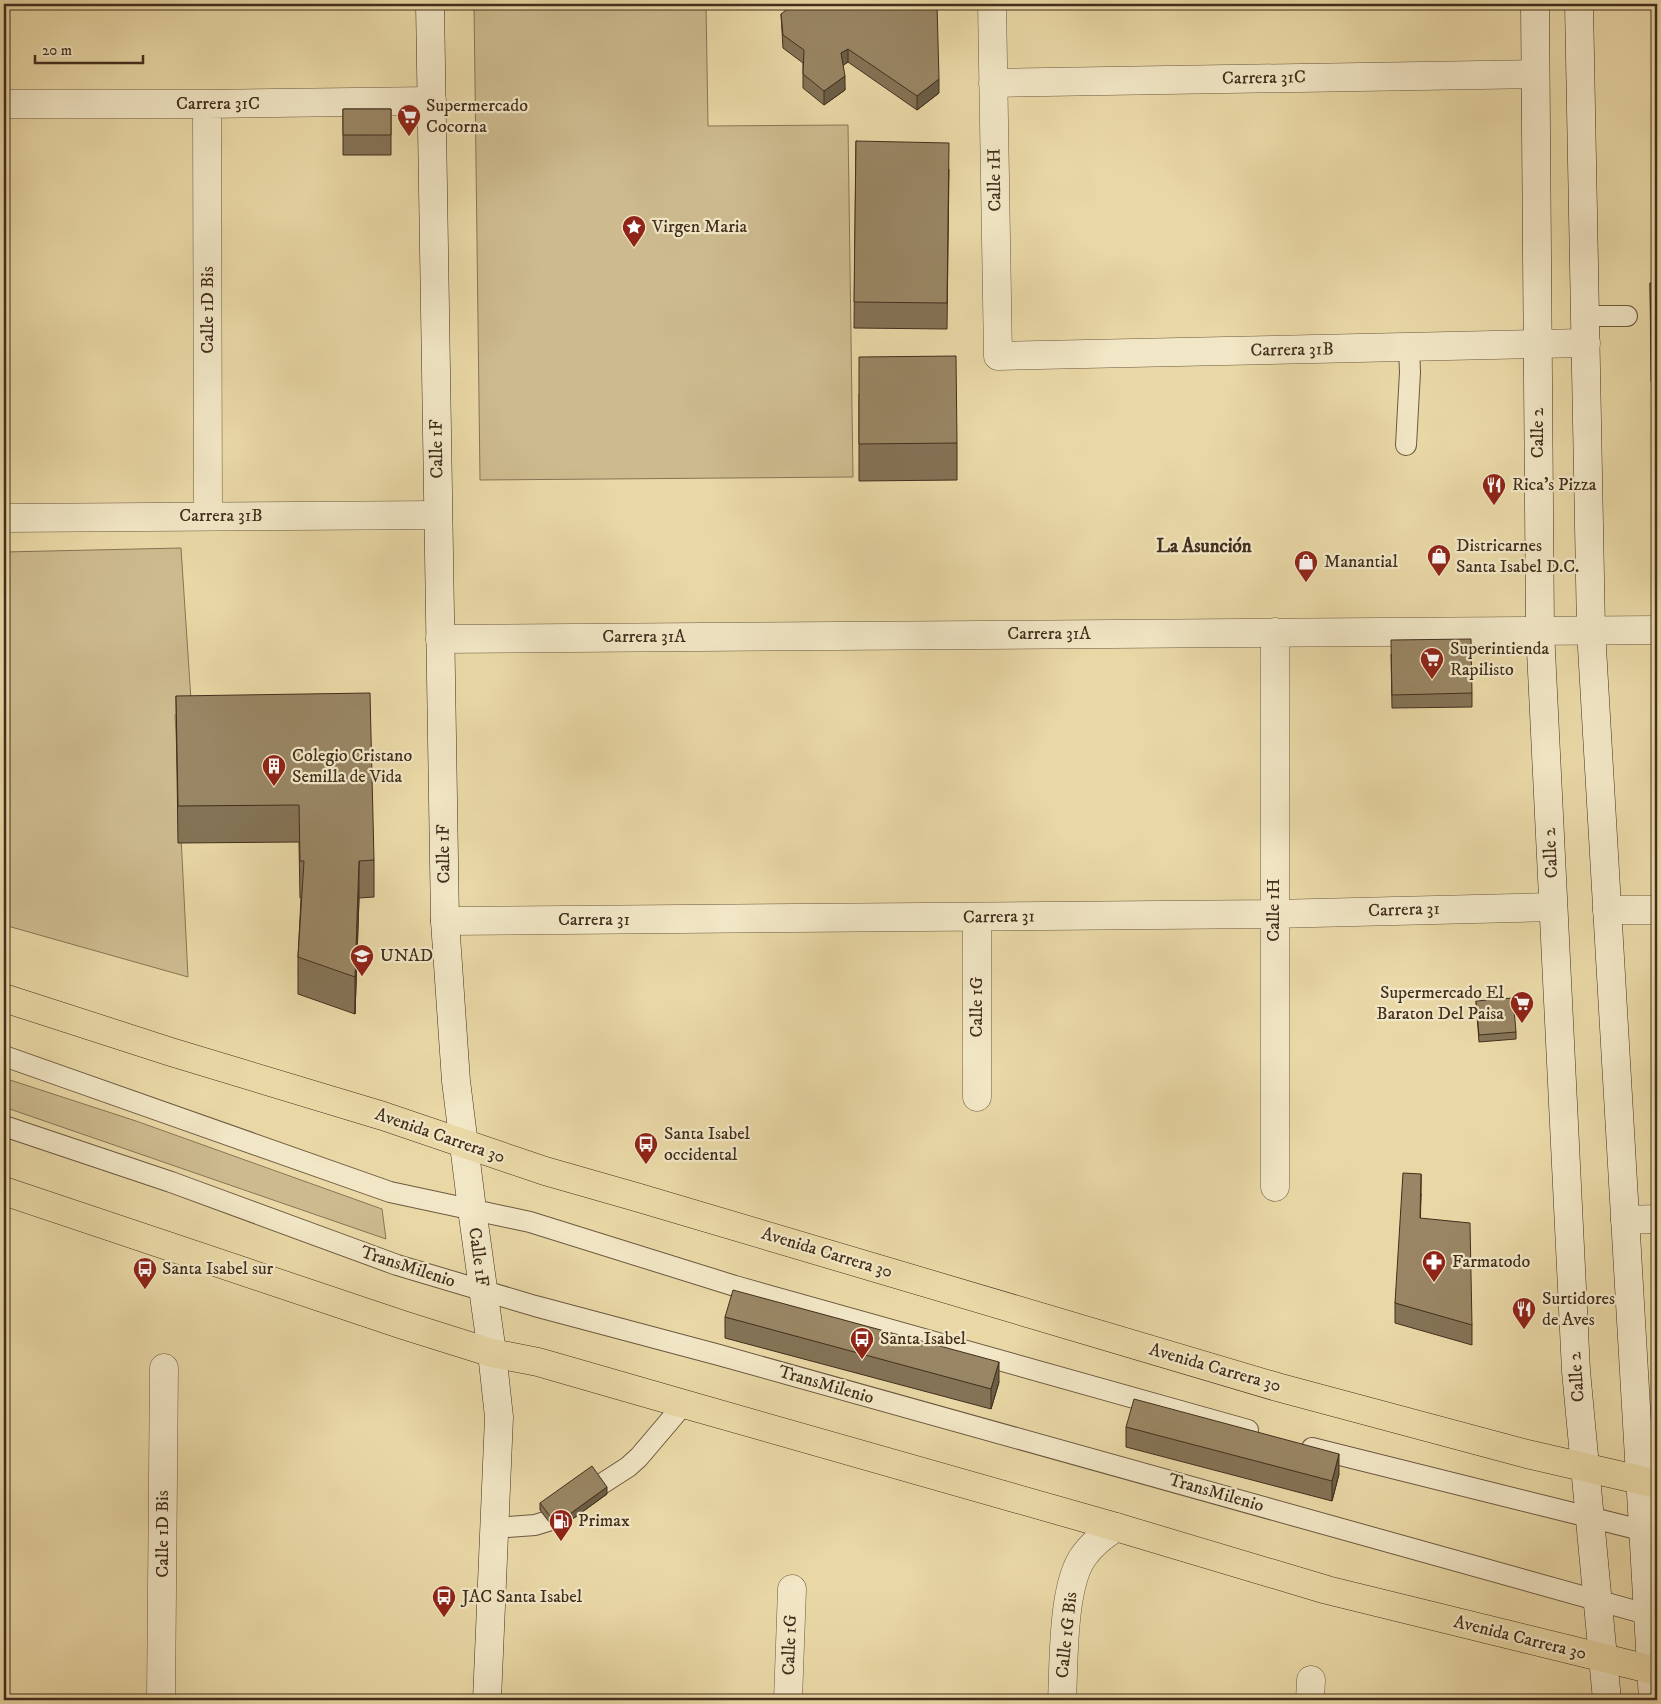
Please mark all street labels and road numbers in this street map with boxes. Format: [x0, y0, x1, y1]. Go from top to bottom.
street label: Carrera 31C [1222, 66, 1306, 90]
street label: Carrera 31C [176, 93, 260, 115]
street label: Calle 1H [983, 148, 1007, 212]
street label: Calle 1D Bis [197, 266, 219, 354]
street label: Carrera 31B [1250, 338, 1334, 362]
street label: Calle 2 [1527, 408, 1549, 458]
street label: Calle 1F [425, 419, 449, 479]
street label: Carrera 31B [179, 505, 263, 527]
street label: Carrera 31A [1007, 623, 1091, 645]
street label: Carrera 31A [602, 626, 686, 648]
street label: Calle 1F [432, 824, 456, 884]
street label: Calle 2 [1539, 827, 1563, 879]
street label: Calle 1H [1263, 878, 1285, 942]
street label: Carrera 31 [1368, 898, 1440, 922]
street label: Carrera 31 [963, 905, 1035, 929]
street label: Carrera 31 [558, 909, 630, 931]
street label: Calle 1G [966, 976, 988, 1037]
street label: Avenida Carrera 30 [372, 1103, 508, 1169]
street label: Avenida Carrera 30 [759, 1223, 895, 1283]
street label: Calle 1F [463, 1226, 493, 1288]
street label: TransMilenio [358, 1241, 458, 1293]
street label: Avenida Carrera 30 [1147, 1339, 1283, 1397]
street label: Calle 2 [1564, 1351, 1590, 1403]
street label: TransMilenio [776, 1361, 876, 1409]
street label: TransMilenio [1166, 1469, 1266, 1517]
street label: Calle 1D Bis [152, 1490, 174, 1578]
street label: Calle 1G Bis [1052, 1591, 1082, 1679]
street label: Avenida Carrera 30 [1451, 1611, 1589, 1665]
street label: Calle 1G [778, 1614, 802, 1676]

